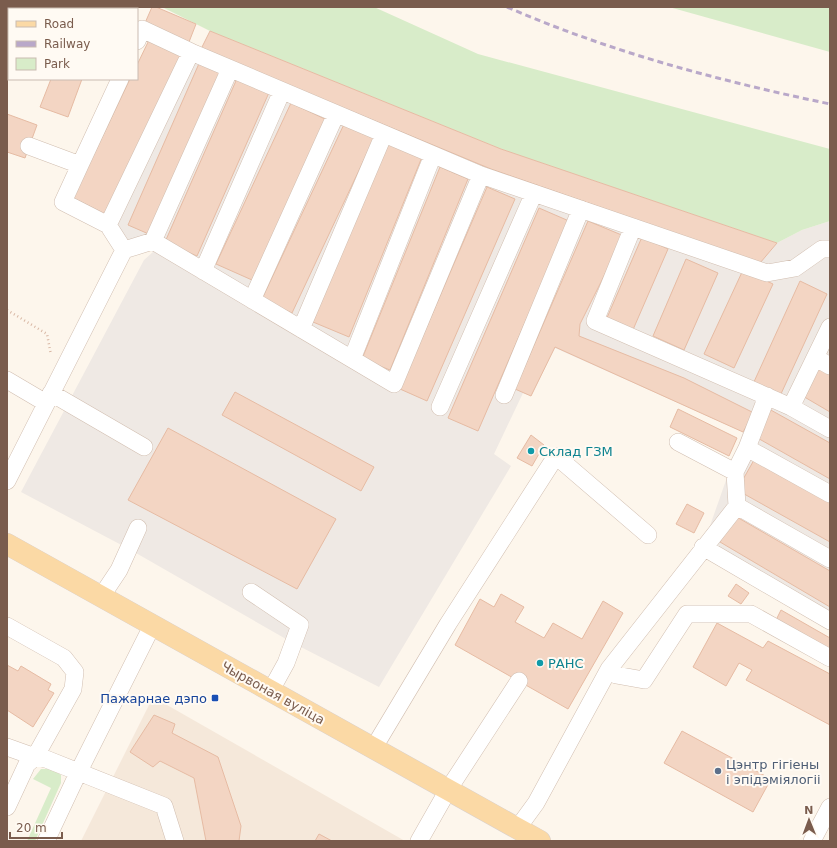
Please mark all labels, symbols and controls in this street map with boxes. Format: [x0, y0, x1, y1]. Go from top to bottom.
legend [8, 8, 138, 80]
text: Road [44, 17, 74, 31]
text: Railway [44, 37, 90, 51]
text: Park [44, 57, 70, 71]
place label: Склад ГЗМ [539, 444, 613, 459]
marker: Склад ГЗМ [526, 446, 536, 456]
place label: РАНС [548, 656, 584, 671]
street label: Чырвоная вуліца [219, 658, 327, 728]
marker: РАНС [535, 658, 545, 668]
place label: Пажарнае дэпо [100, 691, 207, 706]
marker: Пажарнае дэпо [210, 693, 220, 703]
place label: Цэнтр гігіены і эпідэміялогіі [726, 757, 821, 787]
marker: Цэнтр гігіены і эпідэміялогіі [713, 766, 723, 776]
north arrow [789, 800, 829, 840]
text: N [804, 804, 814, 817]
scale bar [10, 814, 62, 840]
text: 20 m [16, 821, 47, 835]

